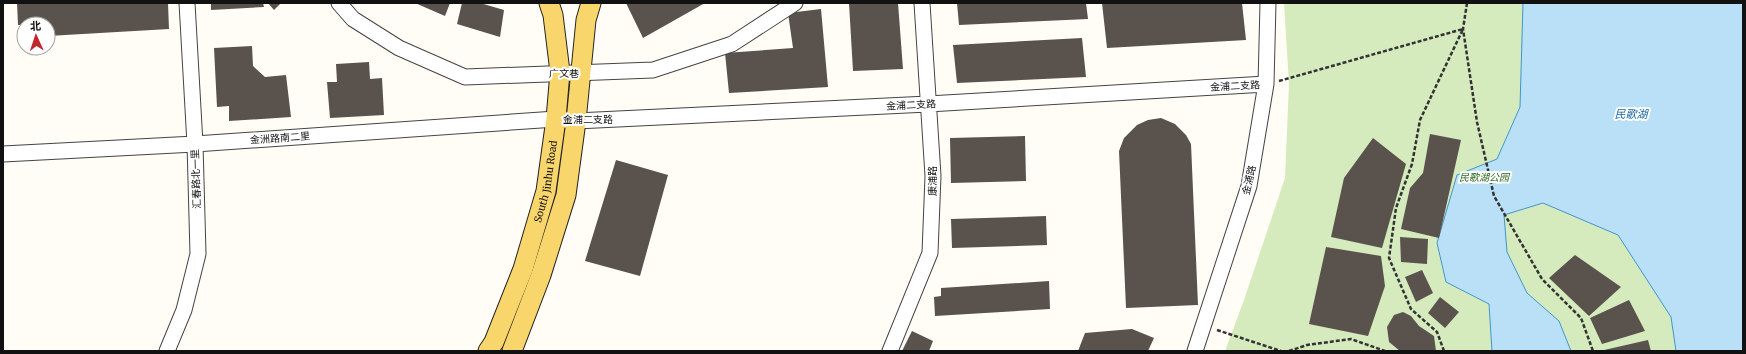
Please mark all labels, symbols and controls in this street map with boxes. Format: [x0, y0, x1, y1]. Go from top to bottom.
north arrow [16, 16, 56, 56]
text: 北 [30, 19, 41, 33]
street label: 广文巷 [549, 67, 579, 80]
street label: 金浦二支路 [1210, 78, 1260, 94]
street label: 金浦二支路 [886, 97, 936, 113]
water label: 民歌湖 [1615, 107, 1649, 121]
street label: 金浦二支路 [563, 113, 613, 126]
street label: 金洲路南二里 [250, 129, 310, 147]
street label: South Jinhu Road [531, 139, 559, 224]
street label: 汇春路北一里 [188, 149, 204, 209]
street label: 金浦路 [1239, 164, 1259, 196]
street label: 康浦路 [926, 166, 939, 196]
park label: 民歌湖公园 [1459, 171, 1511, 184]

